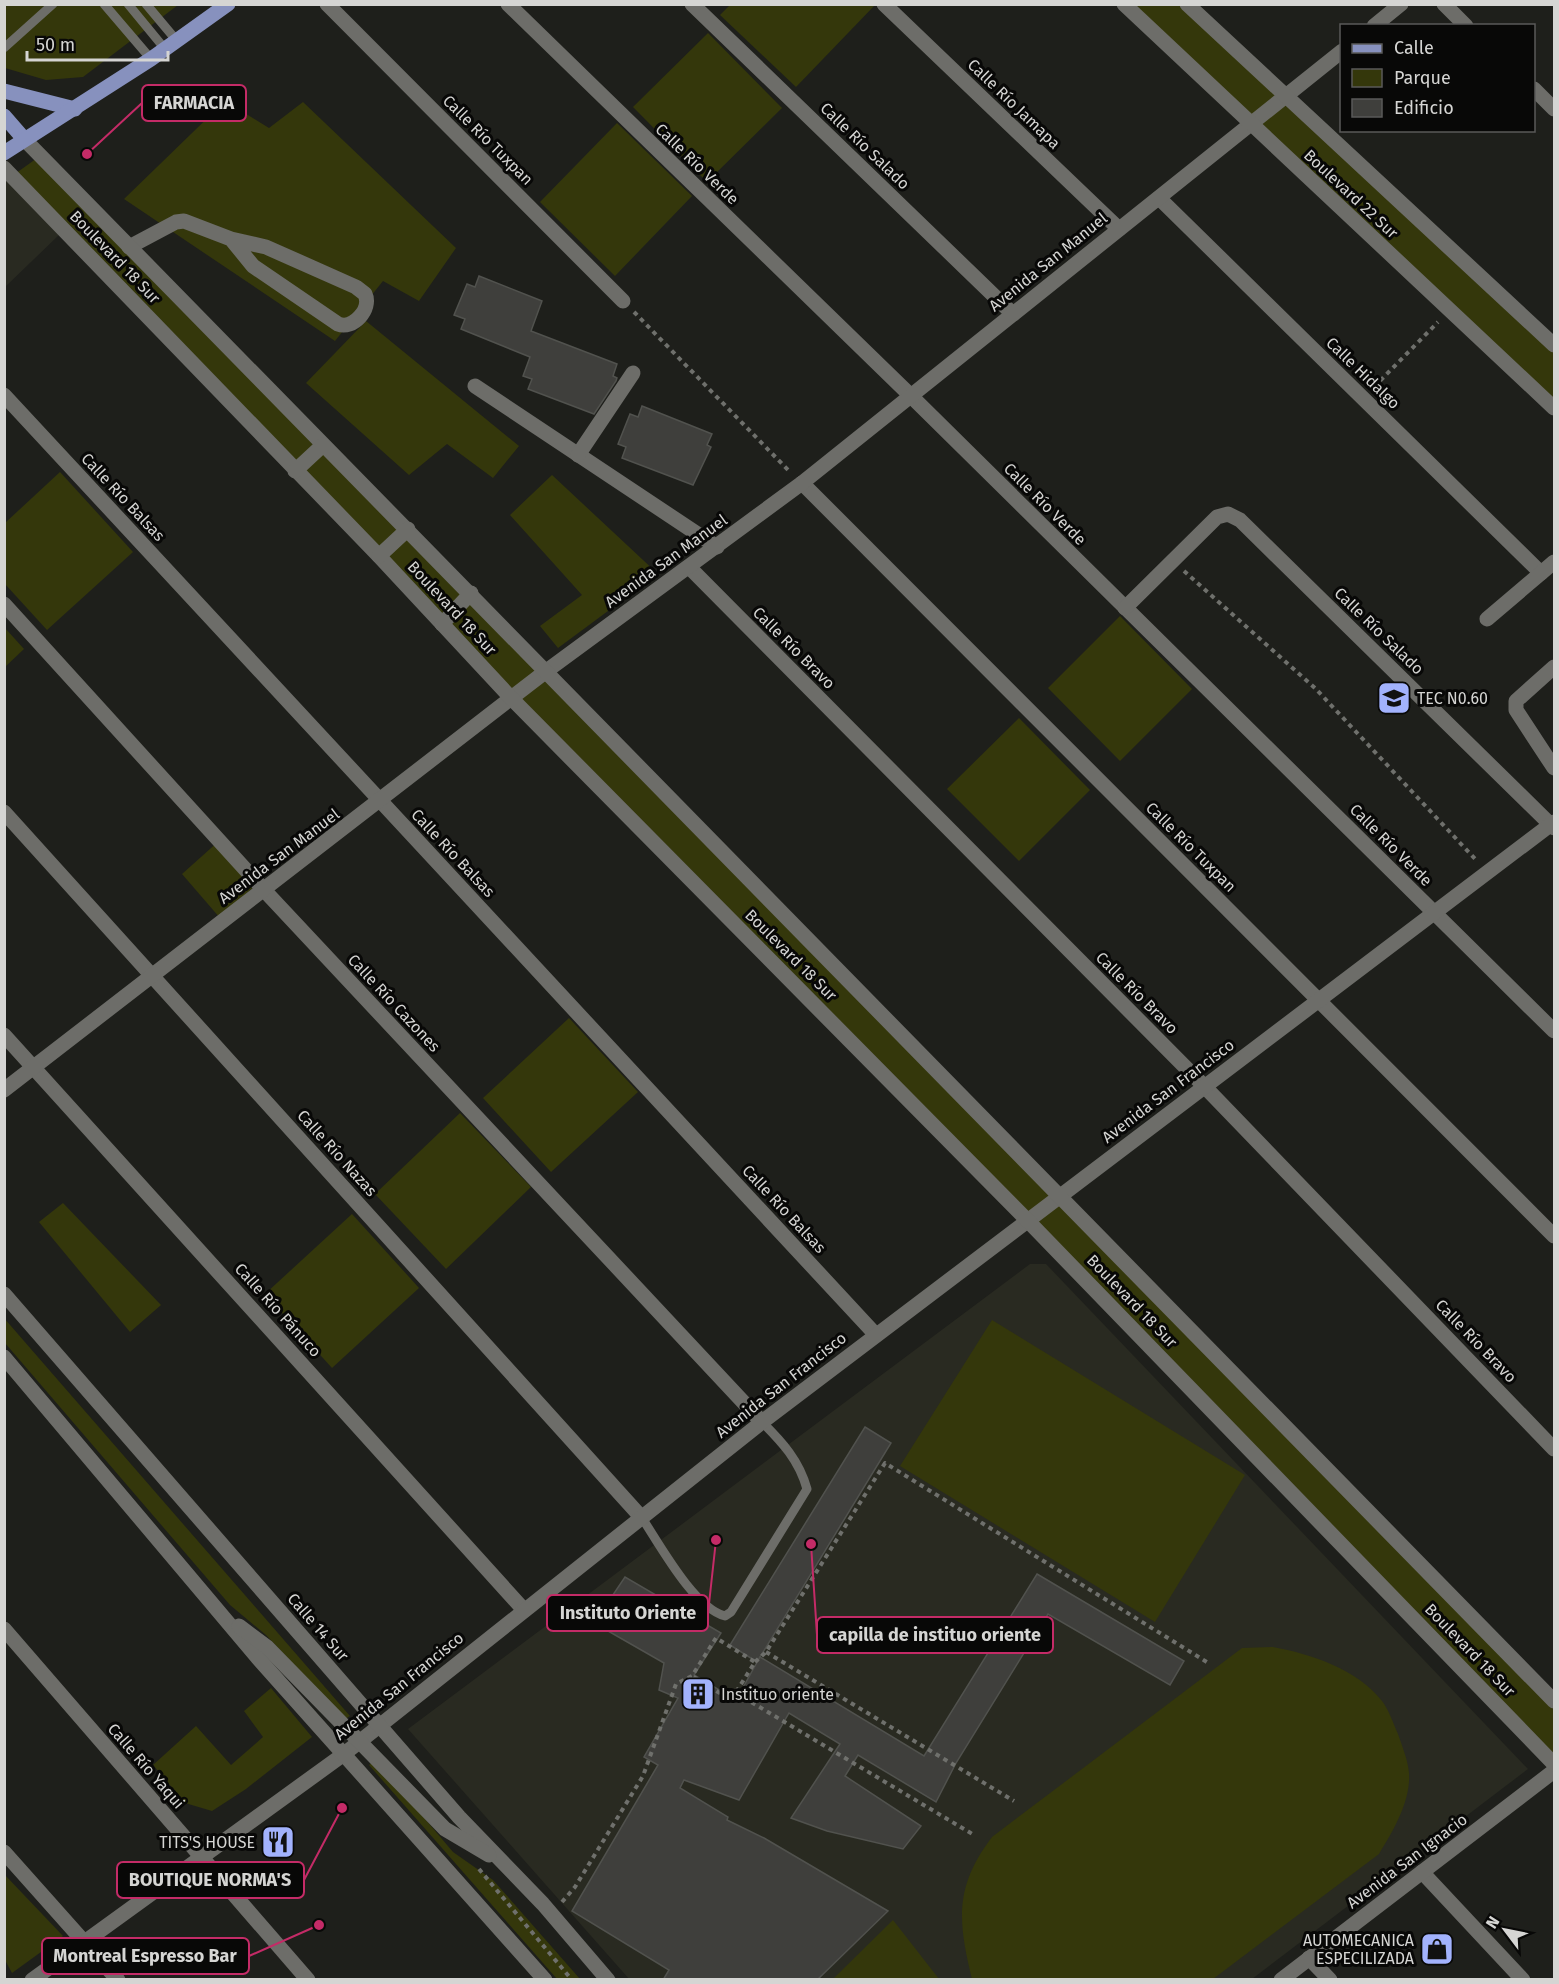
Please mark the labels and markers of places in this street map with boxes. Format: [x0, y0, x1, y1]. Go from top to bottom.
callout: FARMACIA [142, 85, 246, 121]
school or university icon: TEC N0.60 [1376, 680, 1412, 716]
place label: TEC N0.60 [1417, 689, 1488, 708]
callout: Instituto Oriente [547, 1595, 708, 1631]
callout: capilla de instituo oriente [817, 1617, 1053, 1653]
building icon: Instituo oriente [680, 1676, 716, 1712]
place label: Instituo oriente [721, 1685, 834, 1704]
restaurant icon: TITS'S HOUSE [260, 1824, 296, 1860]
place label: TITS'S HOUSE [159, 1833, 255, 1852]
callout: BOUTIQUE NORMA'S [117, 1862, 304, 1898]
place label: AUTOMECANICA ESPECILIZADA [1303, 1931, 1415, 1968]
shop icon: AUTOMECANICA ESPECILIZADA [1419, 1931, 1455, 1967]
callout: Montreal Espresso Bar [42, 1938, 249, 1974]

